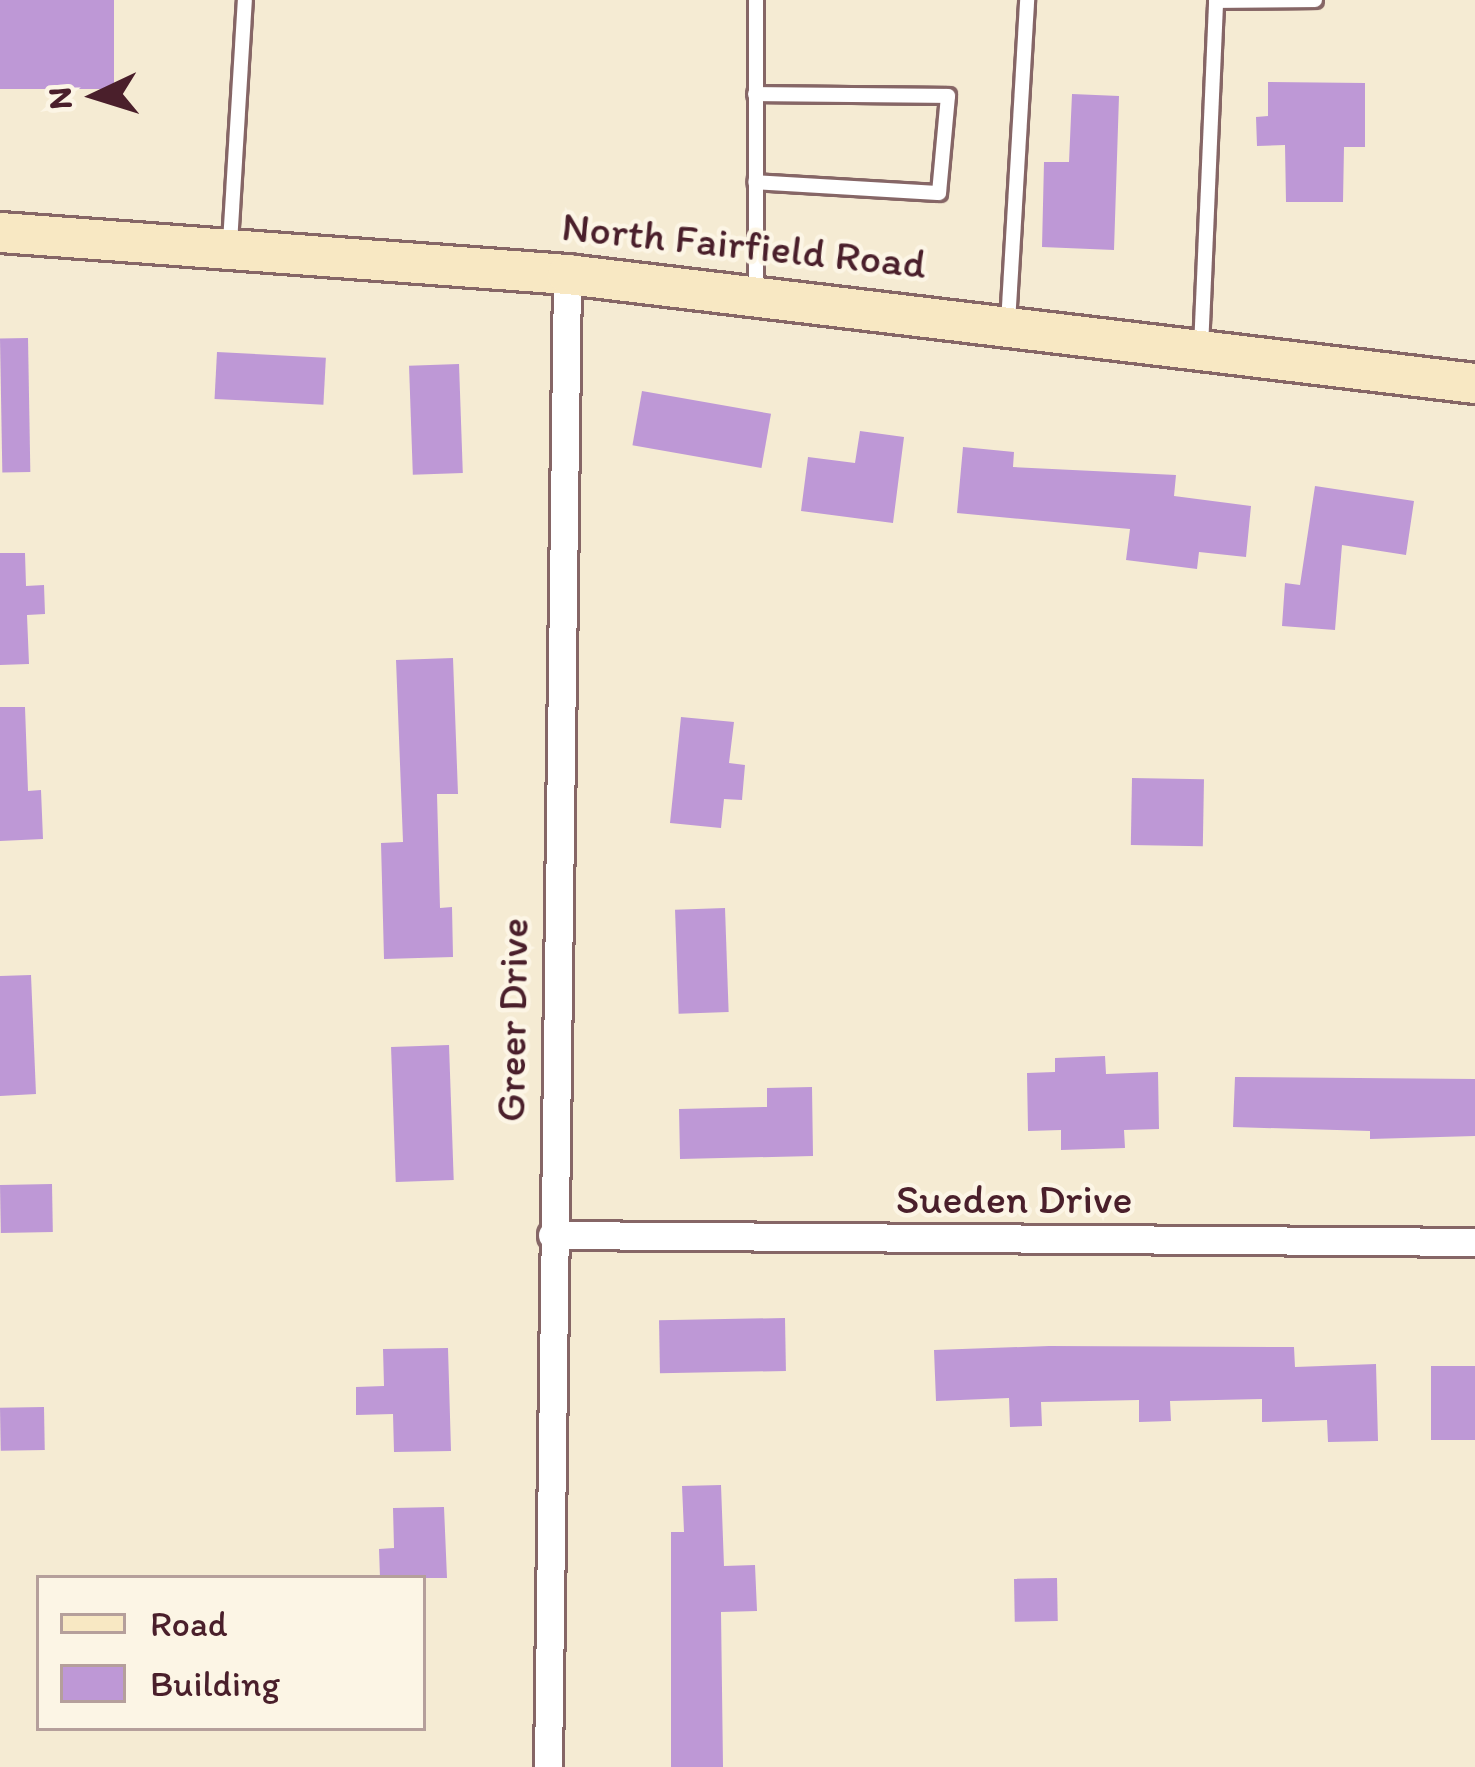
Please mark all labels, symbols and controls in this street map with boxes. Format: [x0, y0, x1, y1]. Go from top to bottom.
north arrow [36, 36, 156, 156]
text: N [39, 86, 80, 111]
street label: North Fairfield Road [560, 201, 928, 289]
street label: Greer Drive [485, 917, 539, 1123]
street label: Sueden Drive [896, 1174, 1132, 1224]
legend [36, 1575, 426, 1731]
text: Road [150, 1602, 228, 1645]
text: Building [150, 1662, 280, 1705]

